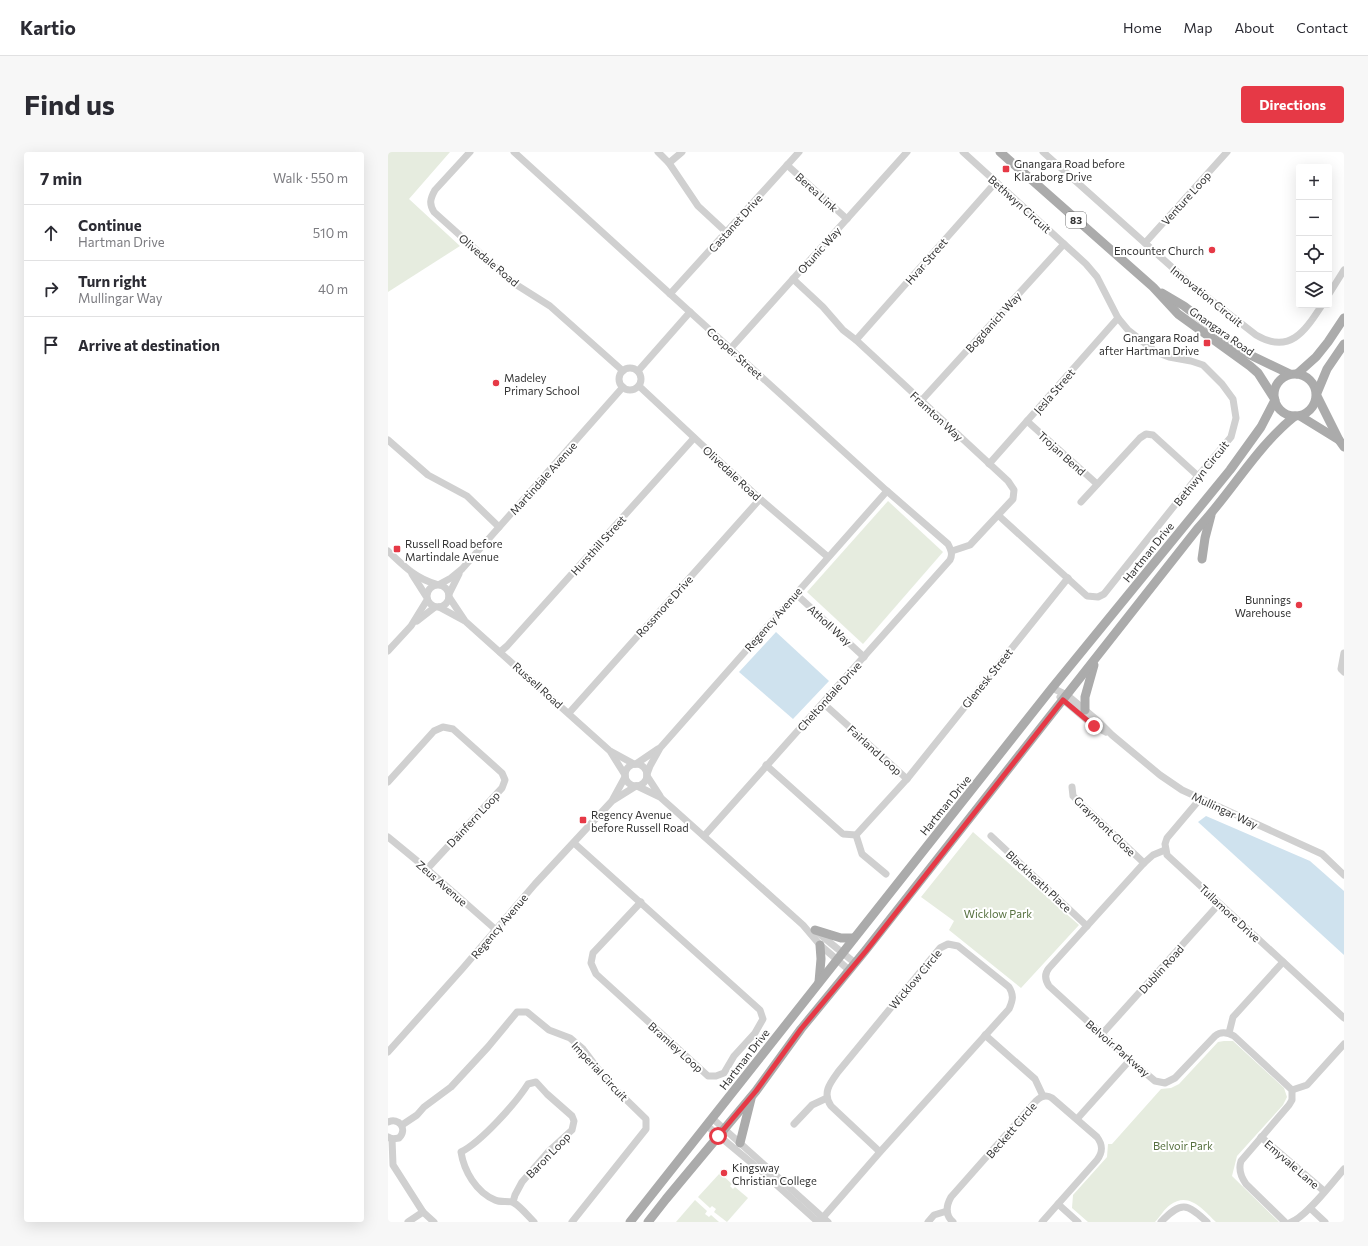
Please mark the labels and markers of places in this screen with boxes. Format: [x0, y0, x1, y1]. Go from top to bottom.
place label: Gnangara Road before Klaraborg Drive [1014, 157, 1125, 183]
marker: Gnangara Road before Klaraborg Drive [1001, 164, 1011, 174]
place label: Encounter Church [1114, 244, 1204, 257]
marker: Encounter Church [1207, 245, 1217, 255]
place label: Gnangara Road after Hartman Drive [1099, 331, 1199, 357]
marker: Gnangara Road after Hartman Drive [1202, 338, 1212, 348]
place label: Madeley Primary School [504, 371, 580, 397]
marker: Madeley Primary School [491, 378, 501, 388]
place label: Russell Road before Martindale Avenue [405, 537, 503, 563]
marker: Russell Road before Martindale Avenue [392, 544, 402, 554]
place label: Bunnings Warehouse [1235, 593, 1291, 619]
marker: Bunnings Warehouse [1294, 600, 1304, 610]
place label: Regency Avenue before Russell Road [591, 808, 689, 834]
marker: Regency Avenue before Russell Road [578, 815, 588, 825]
place label: Kingsway Christian College [732, 1161, 817, 1187]
marker: Kingsway Christian College [719, 1168, 729, 1178]

